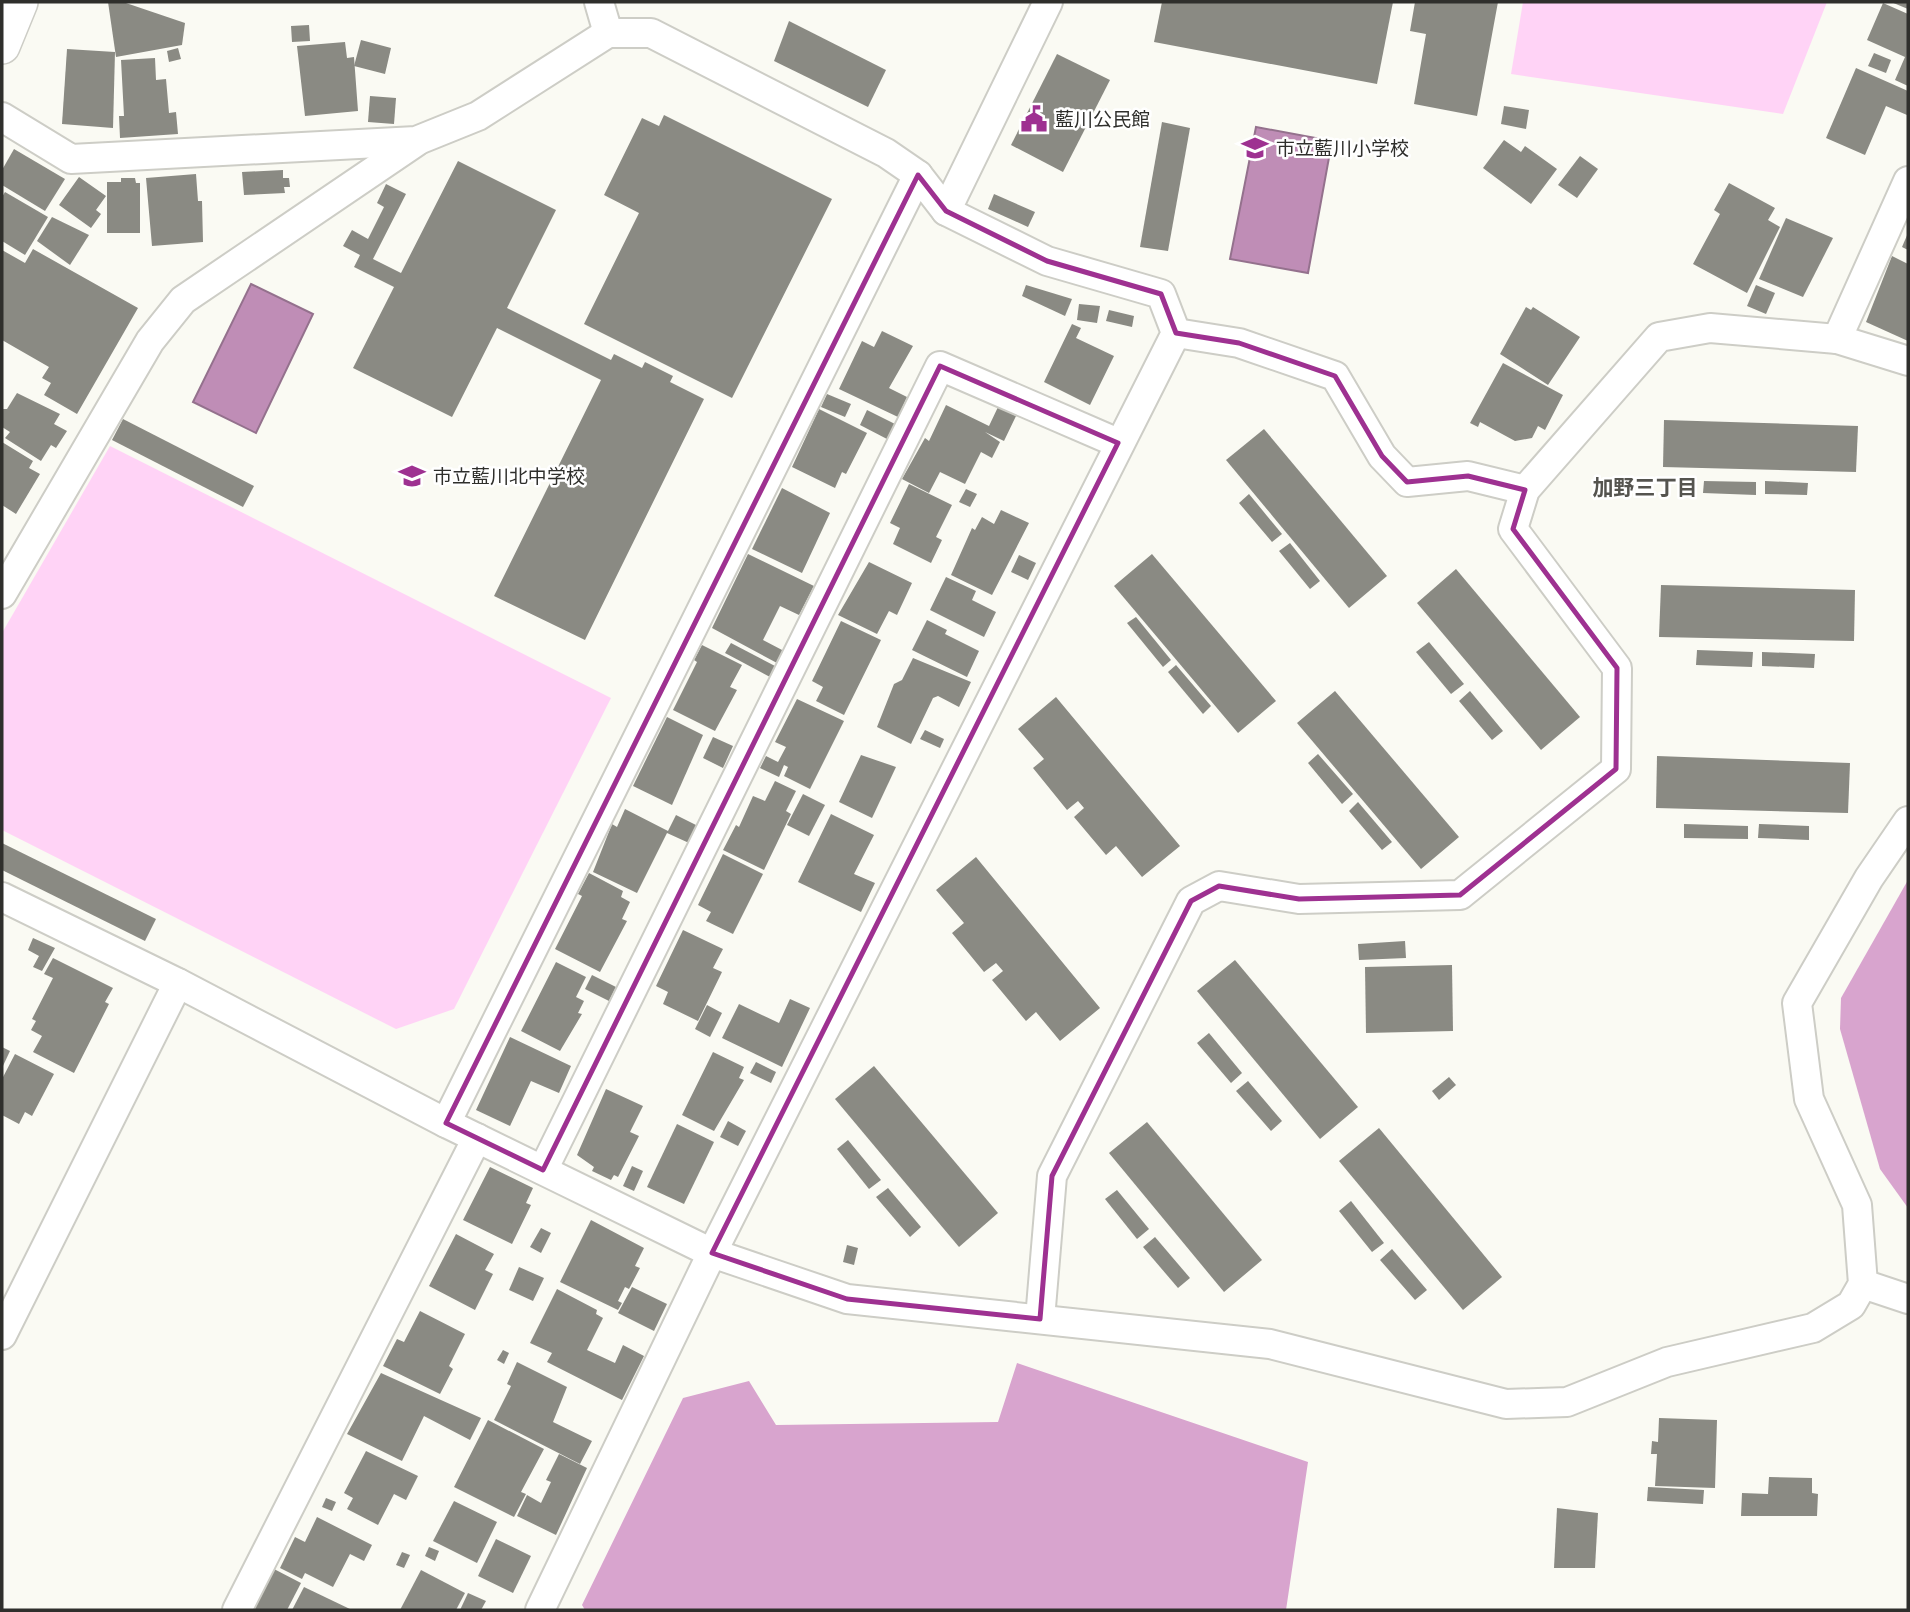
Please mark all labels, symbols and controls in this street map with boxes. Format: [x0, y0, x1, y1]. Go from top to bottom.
public building icon: 藍川公民館 [1019, 104, 1049, 134]
place label: 藍川公民館 [1055, 106, 1150, 133]
school or university icon: 市立藍川小学校 [1240, 133, 1270, 163]
place label: 市立藍川小学校 [1276, 135, 1409, 162]
school or university icon: 市立藍川北中学校 [397, 461, 427, 491]
place label: 市立藍川北中学校 [433, 463, 585, 490]
district label: 加野三丁目 [1593, 473, 1698, 503]

